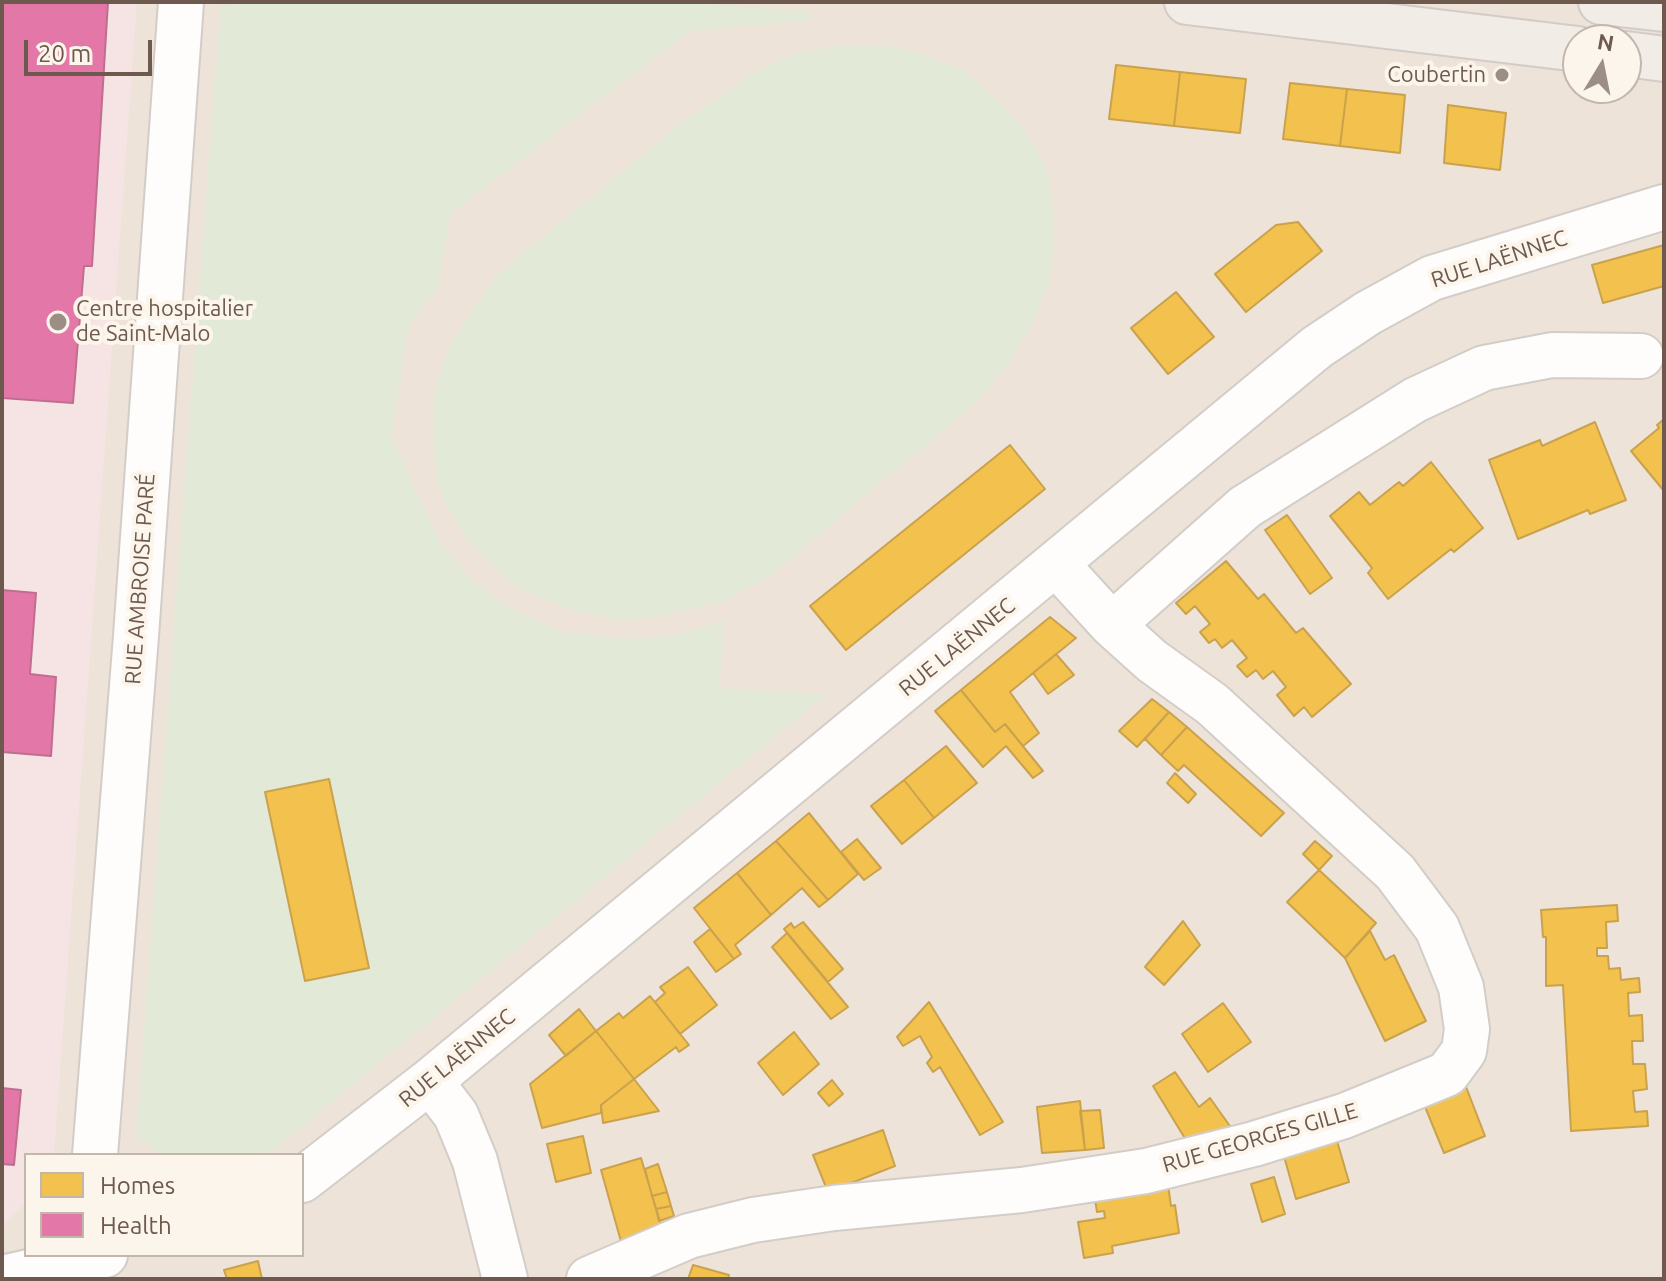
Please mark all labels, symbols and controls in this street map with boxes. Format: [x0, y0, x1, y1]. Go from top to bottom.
scale bar [28, 24, 156, 74]
north arrow [1562, 24, 1642, 104]
text: N [1596, 28, 1616, 56]
text: 20 m [38, 40, 91, 67]
place label: Coubertin [1387, 62, 1486, 88]
marker: Coubertin [1493, 66, 1511, 84]
street label: RUE LAËNNEC [1428, 225, 1570, 293]
place label: Centre hospitalier de Saint-Malo [76, 296, 253, 348]
marker: Centre hospitalier de Saint-Malo [47, 311, 69, 333]
street label: RUE AMBROISE PARÉ [119, 473, 161, 685]
street label: RUE LAËNNEC [894, 592, 1020, 702]
street label: RUE LAËNNEC [394, 1003, 520, 1113]
street label: RUE GEORGES GILLE [1159, 1098, 1361, 1178]
legend [24, 1153, 304, 1257]
text: Homes [100, 1172, 175, 1199]
text: Health [100, 1212, 172, 1239]

